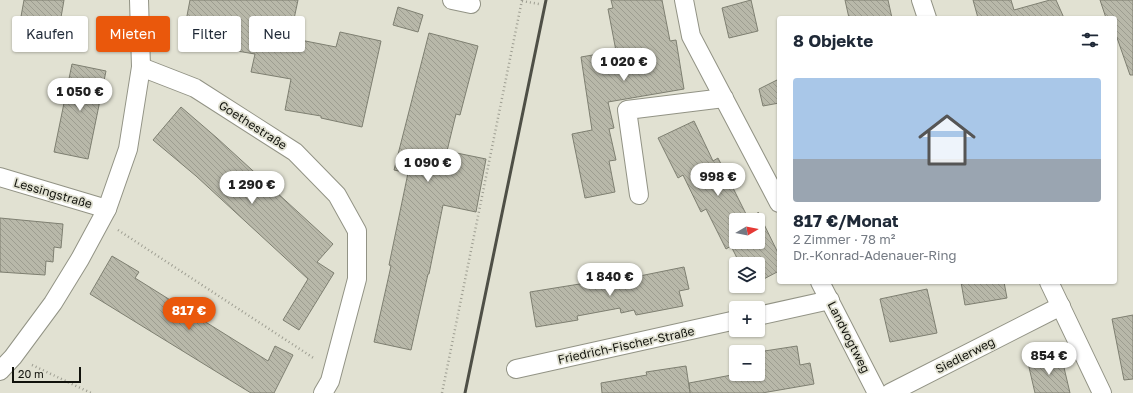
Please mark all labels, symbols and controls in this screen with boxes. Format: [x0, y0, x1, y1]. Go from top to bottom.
chip: Kaufen [12, 16, 88, 52]
chip: Mieten [96, 16, 170, 52]
chip: Filter [178, 16, 241, 52]
chip: Neu [249, 16, 305, 52]
icon: filters [1079, 29, 1101, 51]
text: 8 Objekte [793, 30, 873, 51]
pin: 1 020 € [587, 48, 661, 82]
text: 1 020 € [600, 53, 648, 69]
pin: 1 050 € [43, 78, 117, 112]
text: 1 050 € [56, 83, 104, 99]
street label: Goethestraße [216, 97, 290, 153]
icon: home [911, 104, 983, 176]
pin: 1 090 € [391, 149, 465, 183]
text: 1 090 € [404, 154, 452, 170]
pin: 998 € [690, 163, 746, 197]
text: 998 € [699, 168, 737, 184]
pin: 1 290 € [215, 171, 289, 205]
street label: Lessingstraße [12, 175, 94, 211]
text: 1 290 € [229, 176, 276, 192]
text: 817 €/Monat [793, 210, 899, 231]
north arrow [729, 213, 765, 249]
map controls [729, 213, 765, 381]
text: 2 Zimmer · 78 m² [793, 231, 895, 247]
text: Dr.-Konrad-Adenauer-Ring [793, 247, 957, 263]
button: layers [729, 257, 765, 293]
pin: 1 840 € [573, 263, 647, 297]
text: 1 840 € [586, 268, 634, 284]
pin: 817 € [161, 297, 217, 331]
street label: Landvogtweg [825, 299, 873, 375]
button: + [729, 301, 765, 337]
text: 817 € [172, 302, 206, 318]
street label: Friedrich-Fischer-Straße [556, 323, 696, 367]
street label: Siedlerweg [933, 334, 997, 376]
pin: 854 € [1021, 342, 1077, 376]
button: − [729, 345, 765, 381]
text: 854 € [1031, 347, 1067, 363]
scale bar [12, 365, 81, 384]
text: 20 m [18, 367, 44, 380]

